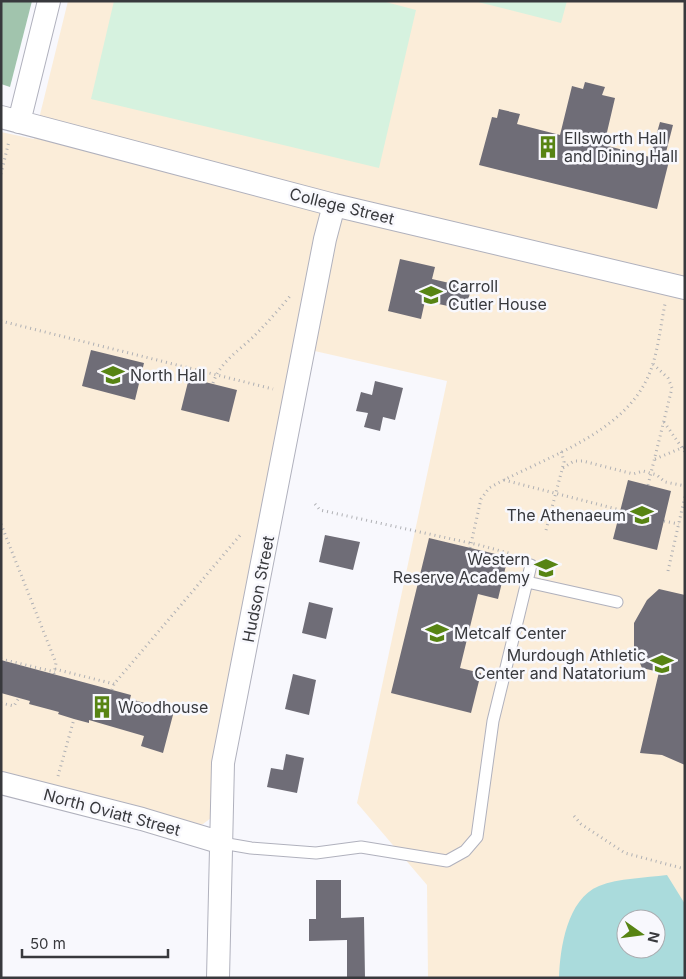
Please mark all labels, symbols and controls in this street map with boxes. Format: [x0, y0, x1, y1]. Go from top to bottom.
place label: Ellsworth Hall and Dining Hall [564, 128, 678, 166]
building icon: Ellsworth Hall and Dining Hall [535, 134, 561, 160]
street label: College Street [288, 183, 396, 229]
place label: Carroll Cutler House [448, 276, 547, 314]
school or university icon: Carroll Cutler House [418, 282, 444, 308]
school or university icon: North Hall [100, 362, 126, 388]
place label: North Hall [130, 365, 206, 385]
school or university icon: The Athenaeum [629, 502, 655, 528]
place label: The Athenaeum [506, 505, 626, 525]
street label: Hudson Street [238, 534, 278, 644]
place label: Western Reserve Academy [393, 549, 530, 587]
school or university icon: Western Reserve Academy [533, 555, 559, 581]
school or university icon: Metcalf Center [424, 620, 450, 646]
place label: Metcalf Center [454, 623, 566, 643]
place label: Murdough Athletic Center and Natatorium [474, 645, 646, 683]
school or university icon: Murdough Athletic Center and Natatorium [649, 651, 675, 677]
building icon: Woodhouse [89, 694, 115, 720]
place label: Woodhouse [118, 697, 208, 717]
street label: North Oviatt Street [41, 784, 183, 840]
north arrow [616, 909, 666, 959]
scale bar [22, 926, 169, 958]
text: N [645, 930, 664, 944]
text: 50 m [30, 934, 66, 953]

